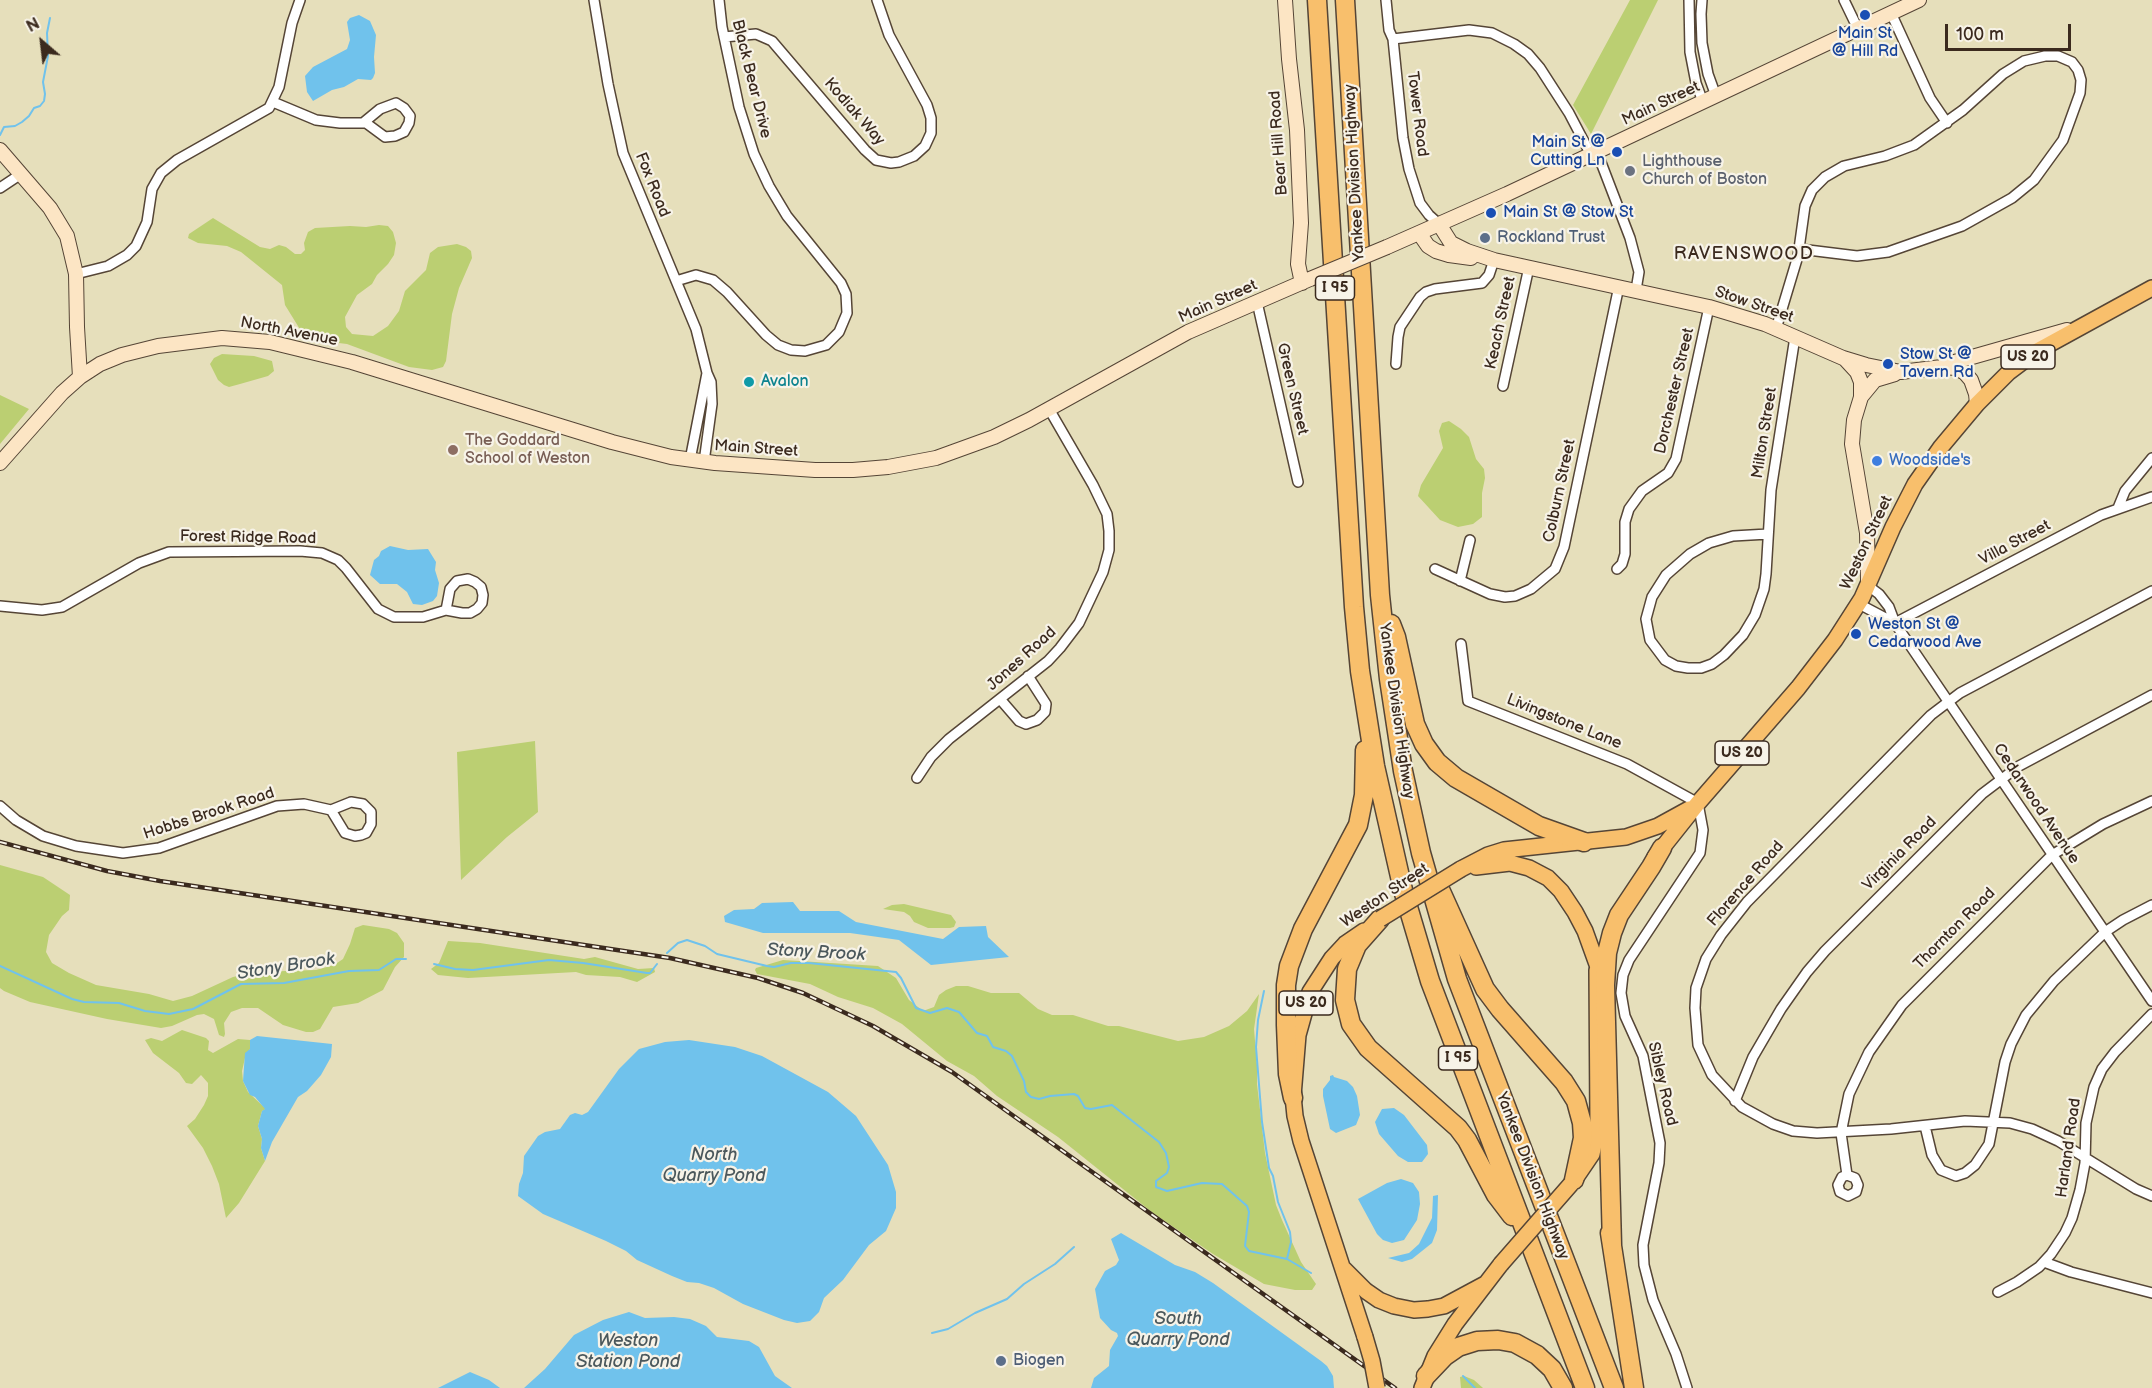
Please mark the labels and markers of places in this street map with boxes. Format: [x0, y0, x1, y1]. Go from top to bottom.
marker: Main St @ Hill Rd [1858, 8, 1872, 22]
place label: Main St @ Hill Rd [1832, 24, 1898, 62]
place label: Main St @ Cutting Ln [1530, 133, 1605, 171]
marker: Main St @ Cutting Ln [1610, 145, 1624, 159]
place label: Lighthouse Church of Boston [1642, 152, 1767, 190]
marker: Lighthouse Church of Boston [1623, 164, 1637, 178]
place label: Main St @ Stow St [1503, 203, 1634, 223]
marker: Main St @ Stow St [1484, 206, 1498, 220]
place label: Rockland Trust [1497, 228, 1605, 248]
marker: Rockland Trust [1478, 231, 1492, 245]
place label: Stow St @ Tavern Rd [1900, 345, 1974, 383]
marker: Stow St @ Tavern Rd [1881, 357, 1895, 371]
place label: Avalon [761, 372, 808, 392]
marker: Avalon [742, 375, 756, 389]
place label: The Goddard School of Weston [465, 431, 590, 469]
marker: The Goddard School of Weston [446, 443, 460, 457]
place label: Woodside's [1889, 451, 1971, 471]
marker: Woodside's [1870, 454, 1884, 468]
place label: Weston St @ Cedarwood Ave [1868, 615, 1982, 653]
marker: Weston St @ Cedarwood Ave [1849, 627, 1863, 641]
place label: Biogen [1013, 1351, 1065, 1371]
marker: Biogen [994, 1354, 1008, 1368]

